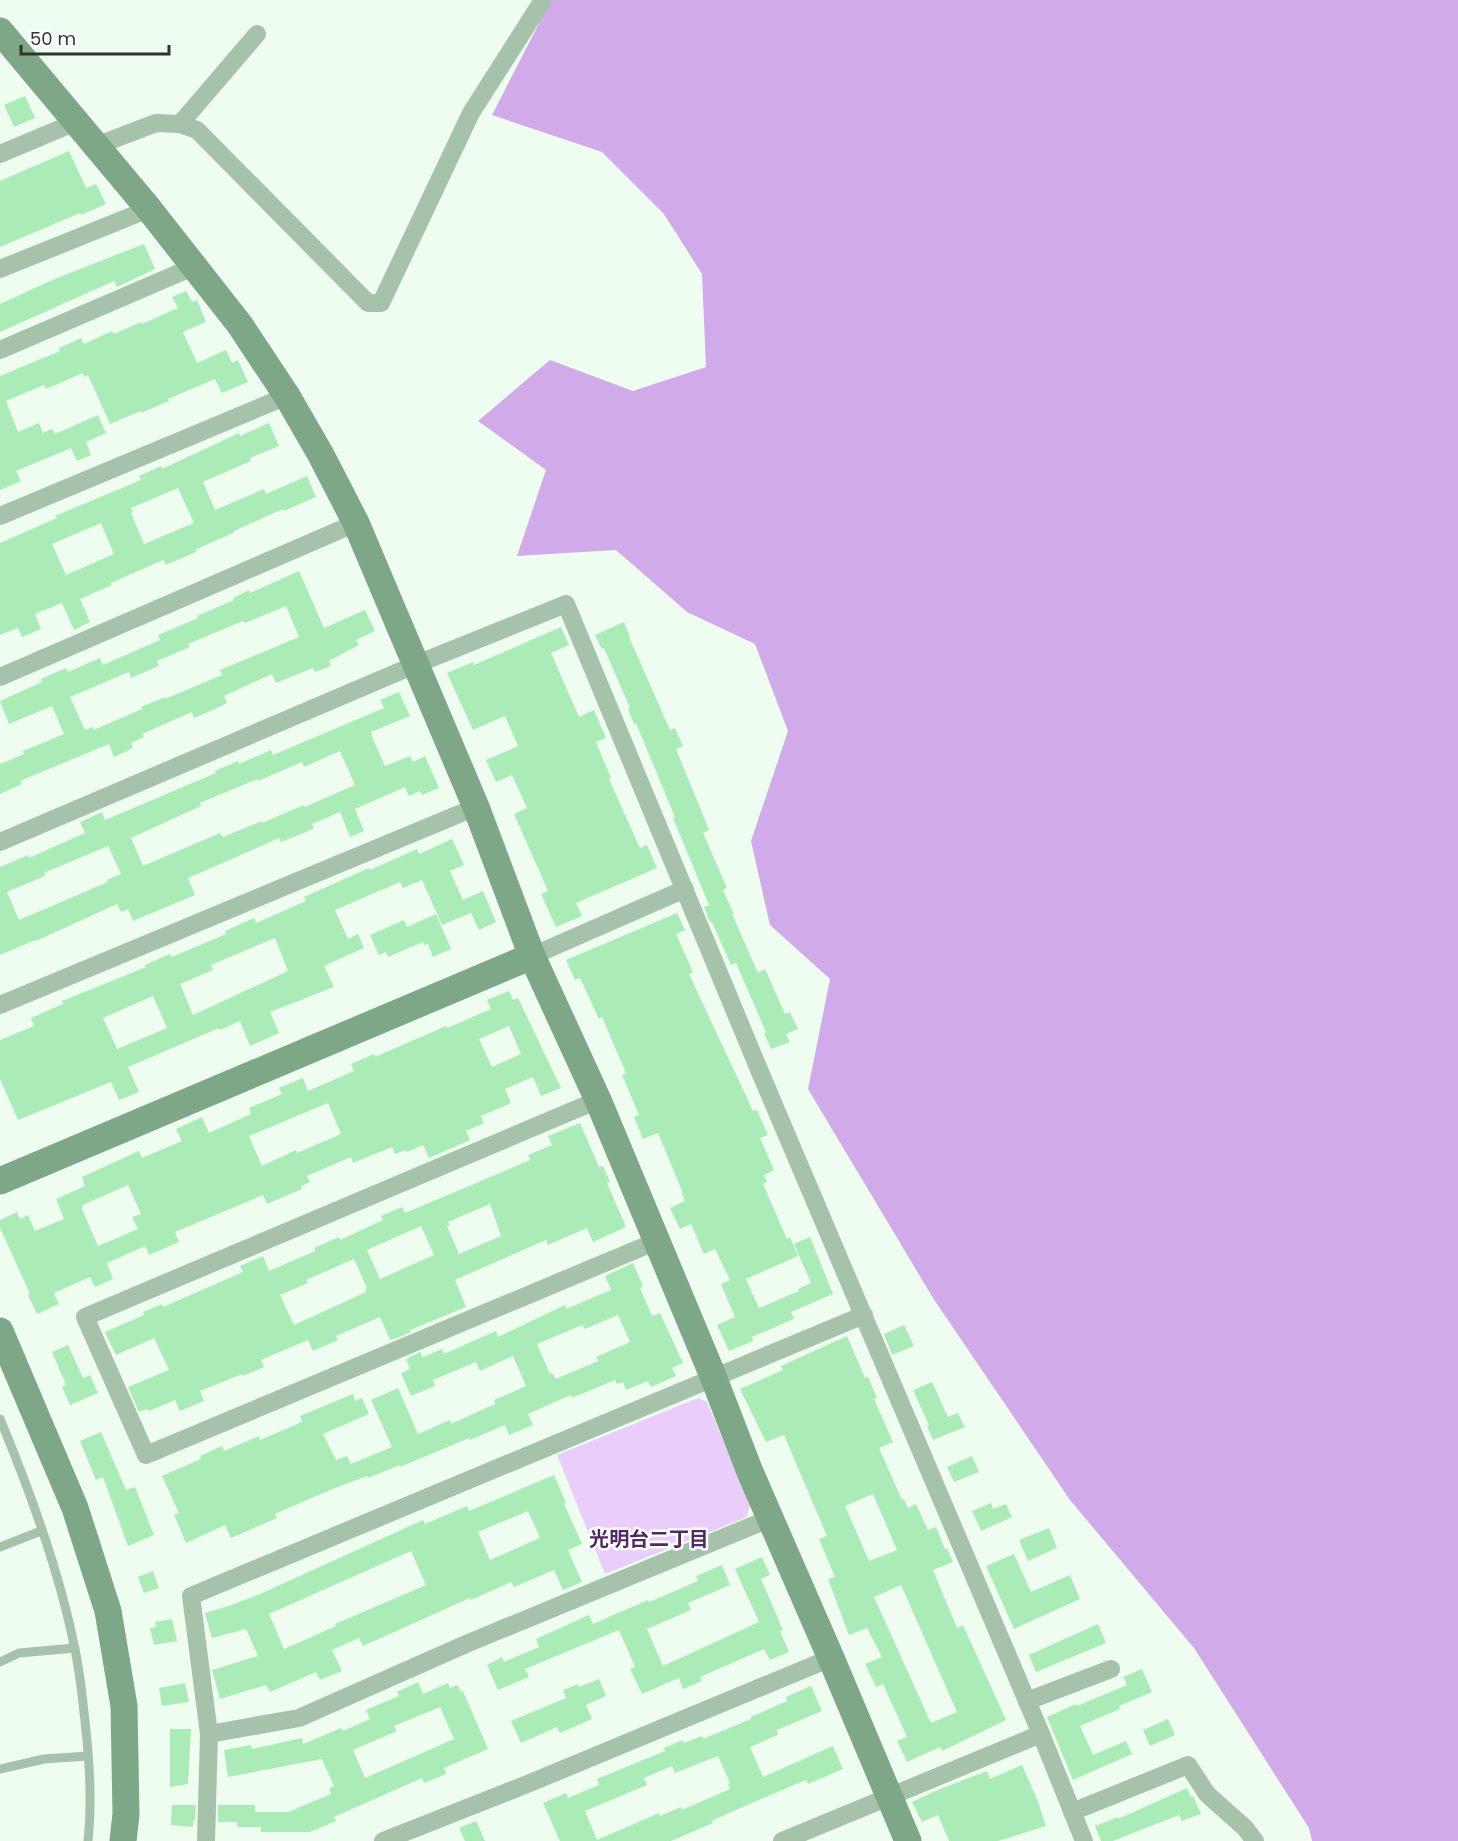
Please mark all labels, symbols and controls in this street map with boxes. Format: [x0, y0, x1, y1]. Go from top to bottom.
scale bar [21, 18, 170, 56]
text: 50 m [30, 26, 76, 51]
district label: 光明台二丁目 [589, 1525, 709, 1553]

